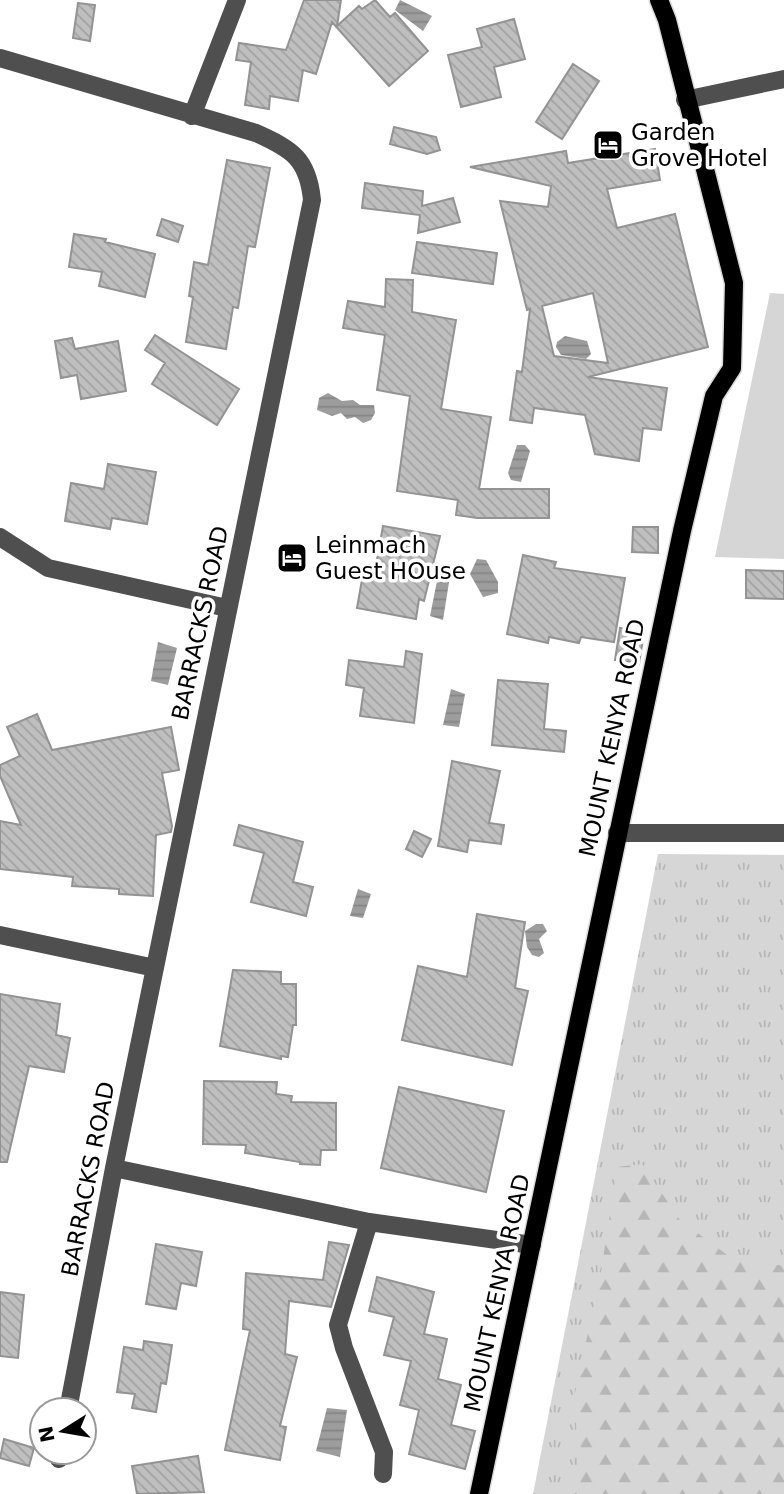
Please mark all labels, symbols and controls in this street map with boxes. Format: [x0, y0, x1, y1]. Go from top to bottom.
place label: Garden Grove Hotel [631, 119, 768, 171]
hotel icon: Garden Grove Hotel [591, 128, 625, 162]
street label: BARRACKS ROAD [167, 523, 233, 723]
place label: Leinmach Guest HOuse [315, 532, 466, 584]
hotel icon: Leinmach Guest HOuse [275, 541, 309, 575]
street label: MOUNT KENYA ROAD [574, 617, 650, 859]
street label: BARRACKS ROAD [56, 1079, 120, 1279]
street label: MOUNT KENYA ROAD [459, 1172, 535, 1414]
north arrow [28, 1396, 98, 1466]
text: N [34, 1424, 59, 1444]

